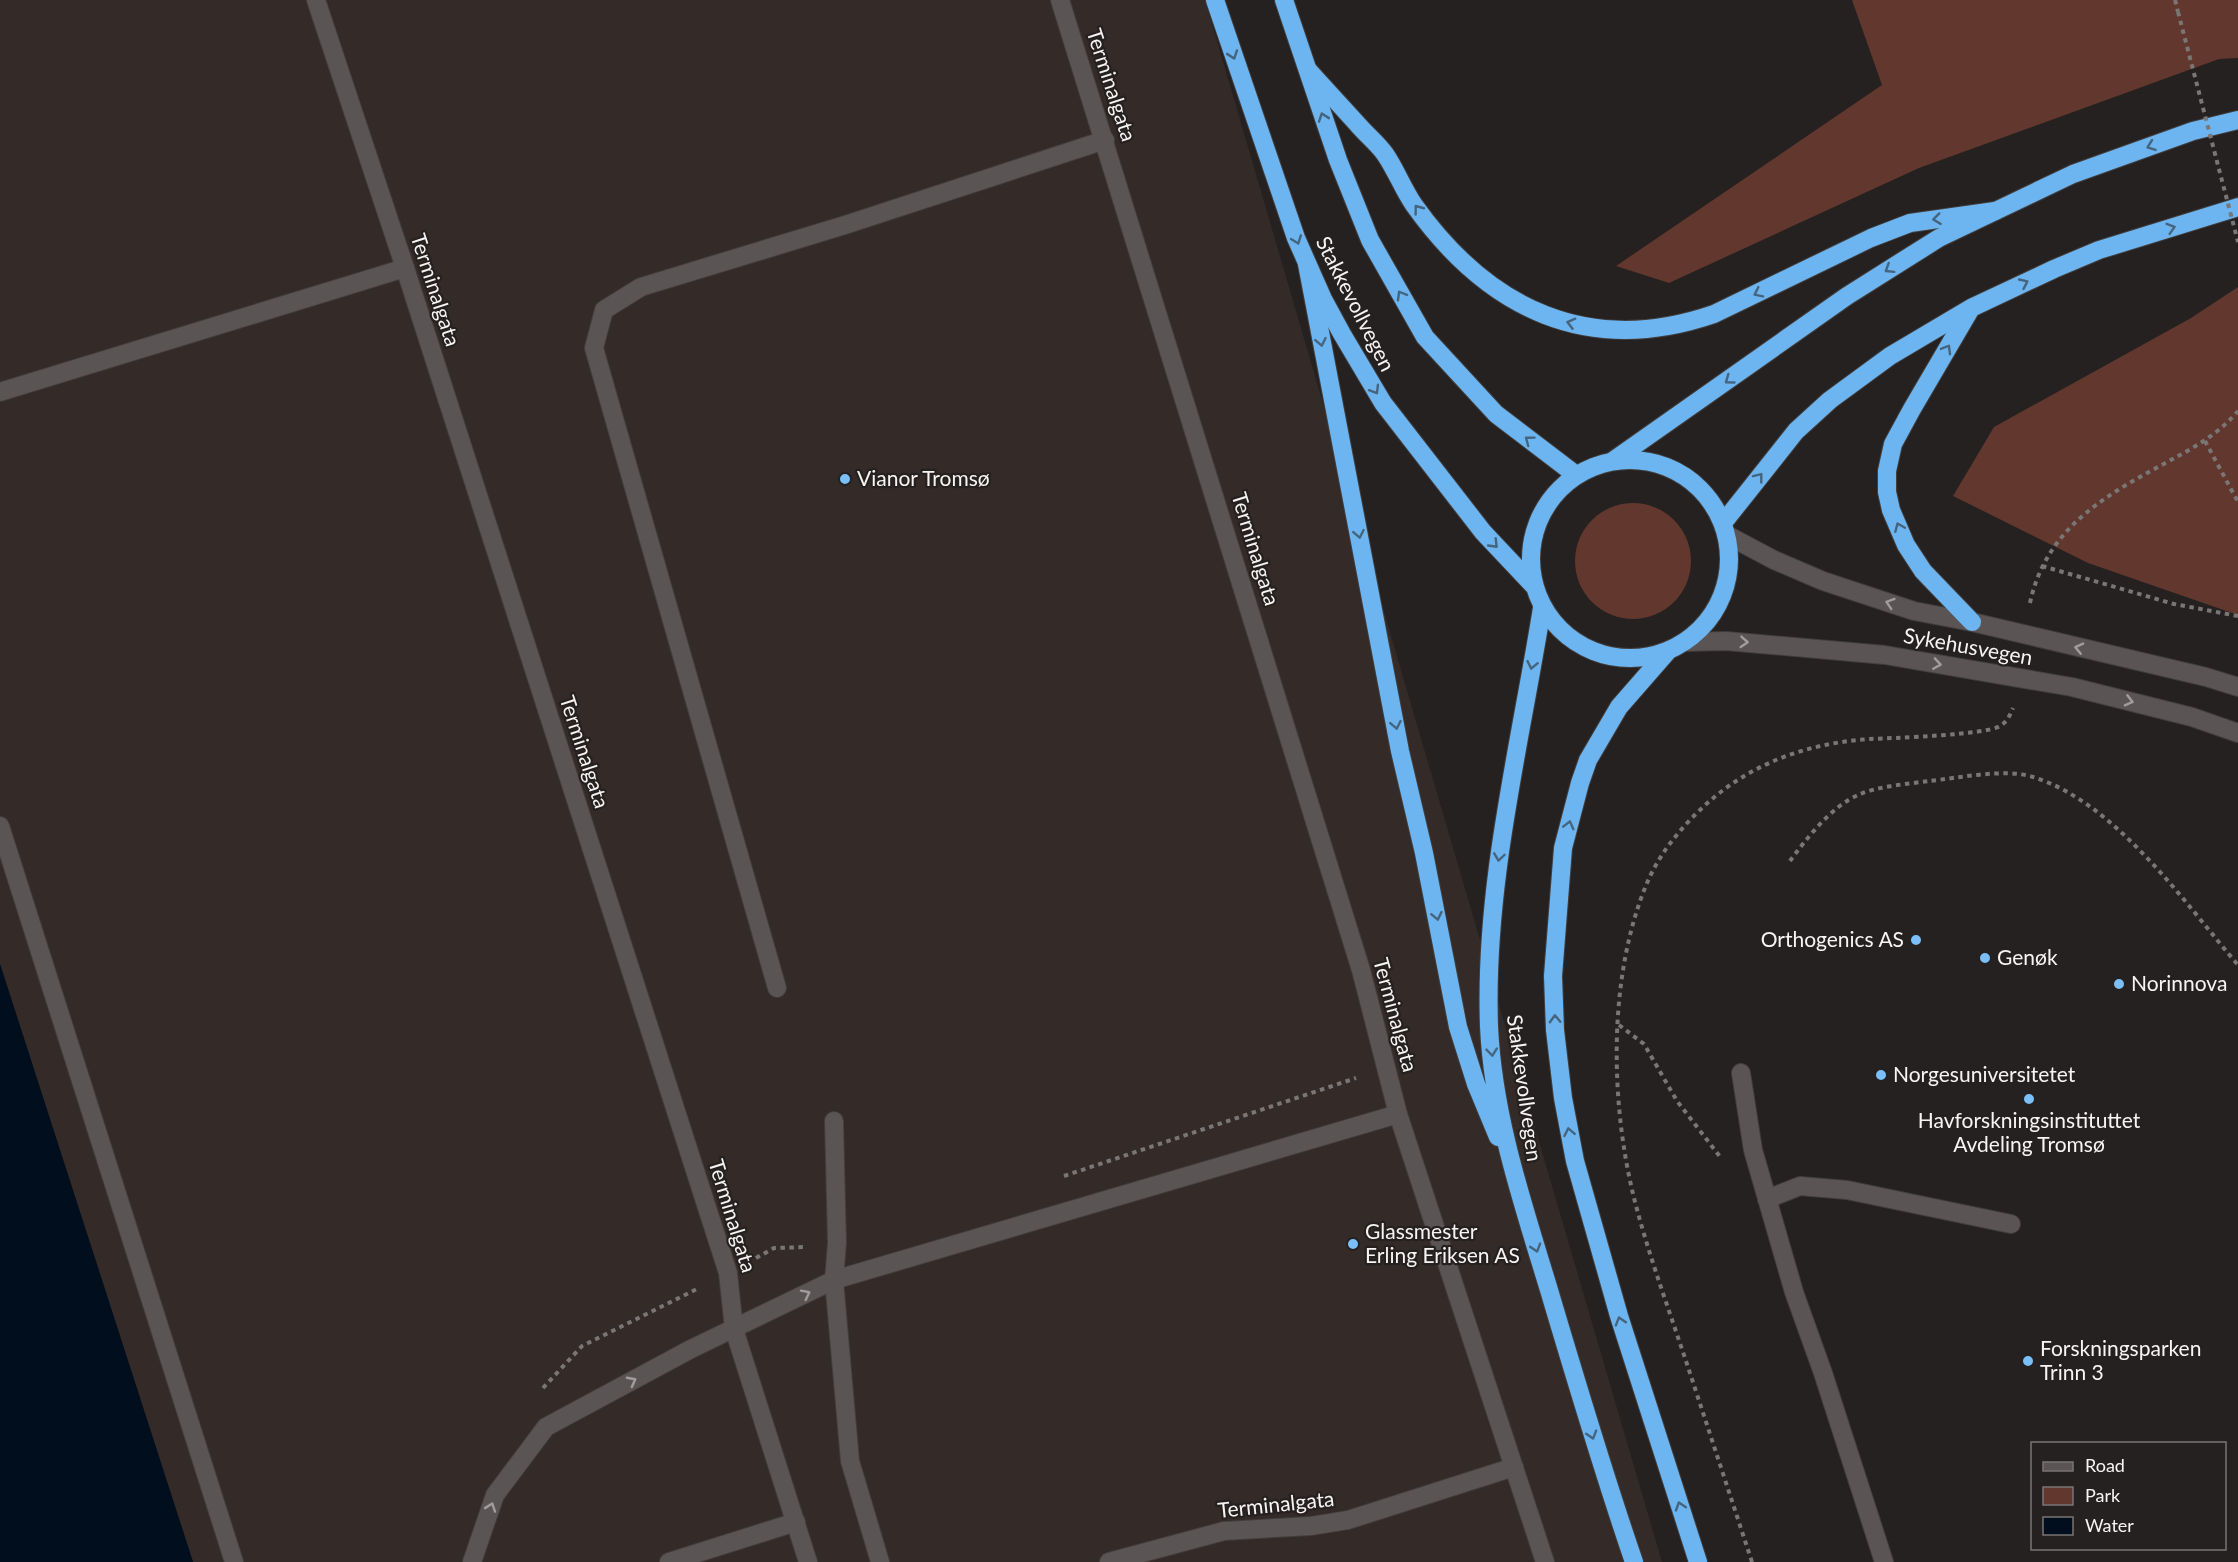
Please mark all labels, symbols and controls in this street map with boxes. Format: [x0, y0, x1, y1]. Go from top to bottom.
street label: Terminalgata [1082, 25, 1142, 144]
one-way arrow [1226, 49, 1239, 60]
one-way arrow [1318, 112, 1331, 123]
one-way arrow [2146, 138, 2157, 151]
one-way arrow [1414, 205, 1425, 216]
one-way arrow [1933, 212, 1942, 225]
one-way arrow [2165, 222, 2176, 235]
street label: Terminalgata [406, 230, 466, 349]
street label: Stakkevollvegen [1312, 232, 1401, 375]
one-way arrow [1290, 233, 1302, 244]
one-way arrow [1885, 262, 1895, 274]
one-way arrow [2017, 279, 2028, 291]
one-way arrow [1754, 286, 1765, 298]
one-way arrow [1397, 291, 1408, 301]
one-way arrow [1566, 318, 1577, 330]
one-way arrow [1314, 337, 1327, 347]
one-way arrow [1939, 345, 1951, 355]
one-way arrow [1724, 373, 1735, 384]
one-way arrow [1367, 384, 1379, 394]
one-way arrow [1525, 436, 1536, 447]
place label: Vianor Tromsø [857, 465, 990, 490]
marker: Vianor Tromsø [838, 472, 852, 486]
one-way arrow [1752, 473, 1763, 484]
street label: Terminalgata [1227, 489, 1286, 608]
one-way arrow [1894, 523, 1906, 534]
one-way arrow [1352, 528, 1365, 538]
one-way arrow [1486, 536, 1497, 547]
one-way arrow [1885, 598, 1896, 610]
street label: Sykehusvegen [1902, 622, 2035, 669]
one-way arrow [1739, 635, 1748, 648]
one-way arrow [2075, 642, 2085, 655]
one-way arrow [1932, 657, 1942, 670]
one-way arrow [1526, 660, 1539, 670]
street label: Terminalgata [555, 692, 615, 811]
one-way arrow [2124, 693, 2134, 706]
one-way arrow [1389, 720, 1402, 730]
one-way arrow [1561, 820, 1574, 830]
one-way arrow [1494, 853, 1506, 862]
one-way arrow [1430, 911, 1443, 921]
place label: Orthogenics AS [1761, 926, 1904, 951]
marker: Orthogenics AS [1909, 933, 1923, 947]
place label: Genøk [1997, 944, 2058, 969]
marker: Genøk [1978, 951, 1992, 965]
street label: Terminalgata [1369, 955, 1424, 1074]
place label: Norinnova [2131, 970, 2227, 995]
marker: Norinnova [2112, 977, 2126, 991]
street label: Stakkevollvegen [1503, 1013, 1548, 1163]
one-way arrow [1548, 1014, 1561, 1023]
one-way arrow [1485, 1047, 1498, 1056]
place label: Norgesuniversitetet [1893, 1061, 2076, 1086]
marker: Norgesuniversitetet [1874, 1068, 1888, 1082]
marker: Havforskningsinstituttet Avdeling Tromsø [2022, 1092, 2036, 1106]
place label: Havforskningsinstituttet Avdeling Tromsø [1918, 1107, 2141, 1156]
one-way arrow [1564, 1128, 1577, 1138]
street label: Terminalgata [704, 1156, 763, 1275]
place label: Glassmester Erling Eriksen AS [1365, 1218, 1520, 1267]
marker: Glassmester Erling Eriksen AS [1346, 1237, 1360, 1251]
one-way arrow [1529, 1242, 1541, 1253]
one-way arrow [800, 1290, 811, 1301]
one-way arrow [1615, 1316, 1627, 1327]
place label: Forskningsparken Trinn 3 [2040, 1335, 2201, 1384]
marker: Forskningsparken Trinn 3 [2021, 1354, 2035, 1368]
one-way arrow [626, 1377, 636, 1388]
one-way arrow [1585, 1429, 1598, 1440]
legend [2031, 1442, 2226, 1550]
text: Road [2085, 1454, 2125, 1476]
text: Park [2085, 1484, 2121, 1506]
street label: Terminalgata [1216, 1485, 1335, 1522]
one-way arrow [1674, 1501, 1687, 1512]
one-way arrow [483, 1502, 496, 1513]
text: Water [2085, 1514, 2134, 1536]

